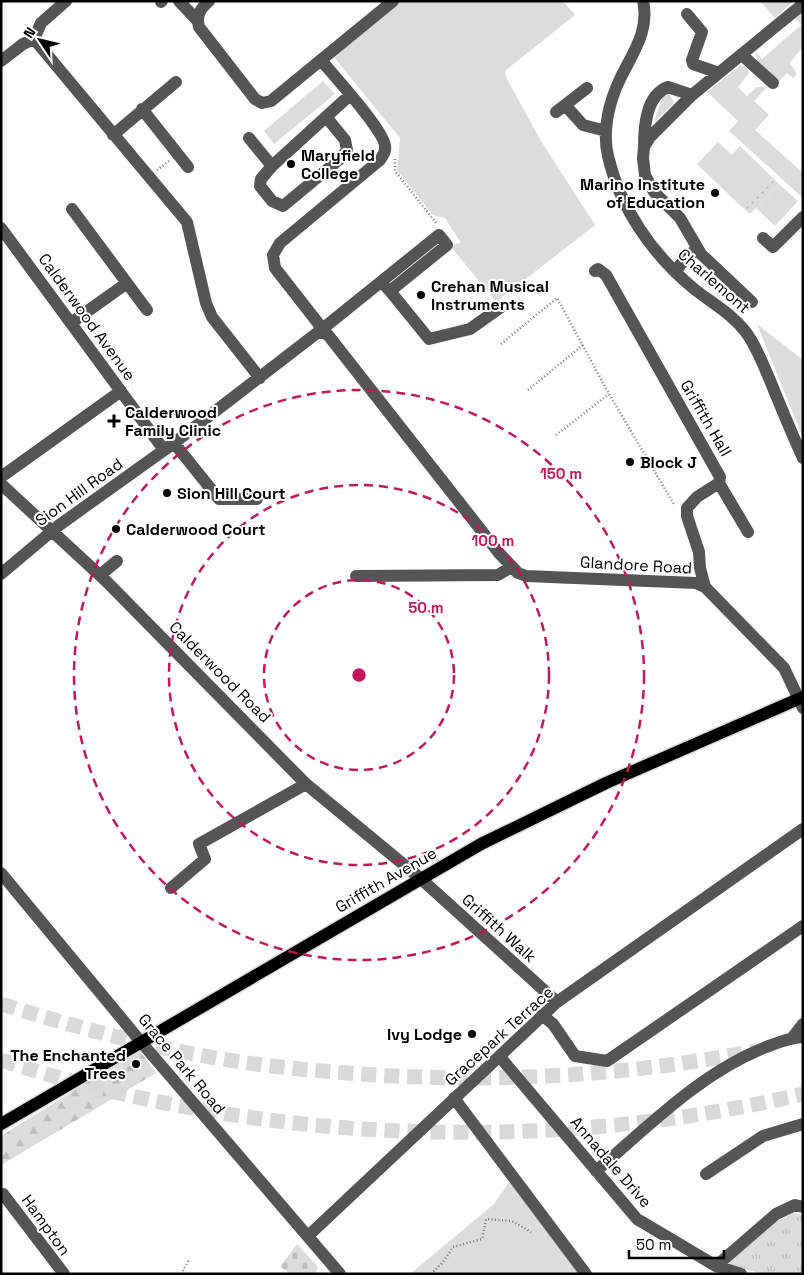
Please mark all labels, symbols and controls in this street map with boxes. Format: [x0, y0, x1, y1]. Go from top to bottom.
north arrow [15, 15, 65, 65]
text: N [19, 24, 39, 42]
place label: Maryfield College [301, 145, 375, 184]
marker: Maryfield College [285, 158, 297, 170]
place label: Marino Institute of Education [580, 174, 705, 213]
marker: Marino Institute of Education [709, 187, 721, 199]
street label: Charlemont [673, 244, 755, 318]
street label: Calderwood Avenue [34, 249, 140, 385]
place label: Crehan Musical Instruments [431, 276, 549, 315]
marker: Crehan Musical Instruments [415, 289, 427, 301]
street label: Griffith Hall [676, 376, 736, 460]
place label: Calderwood Family Clinic [125, 402, 221, 441]
marker: Calderwood Family Clinic [107, 414, 121, 428]
place label: Block J [640, 452, 697, 473]
street label: Sion Hill Road [31, 453, 127, 531]
marker: Block J [624, 456, 636, 468]
text: 150 m [540, 464, 582, 483]
place label: Sion Hill Court [177, 483, 286, 504]
marker: Sion Hill Court [161, 487, 173, 499]
place label: Calderwood Court [126, 519, 266, 540]
marker: Calderwood Court [110, 523, 122, 535]
text: 100 m [472, 531, 514, 550]
street label: Glandore Road [579, 552, 693, 578]
text: 50 m [408, 598, 444, 617]
street label: Calderwood Road [165, 617, 275, 727]
centre of rings [350, 666, 368, 684]
street label: Griffith Avenue [331, 842, 441, 918]
street label: Griffith Walk [457, 889, 541, 967]
street label: Gracepark Terrace [440, 982, 558, 1090]
street label: Grace Park Road [134, 1009, 230, 1119]
place label: Ivy Lodge [387, 1024, 462, 1045]
marker: Ivy Lodge [466, 1028, 478, 1040]
place label: The Enchanted Trees [10, 1045, 126, 1084]
marker: The Enchanted Trees [130, 1058, 142, 1070]
street label: Annadale Drive [566, 1112, 656, 1212]
street label: Hampton [17, 1190, 75, 1260]
scale bar [629, 1228, 724, 1260]
text: 50 m [636, 1235, 671, 1254]

